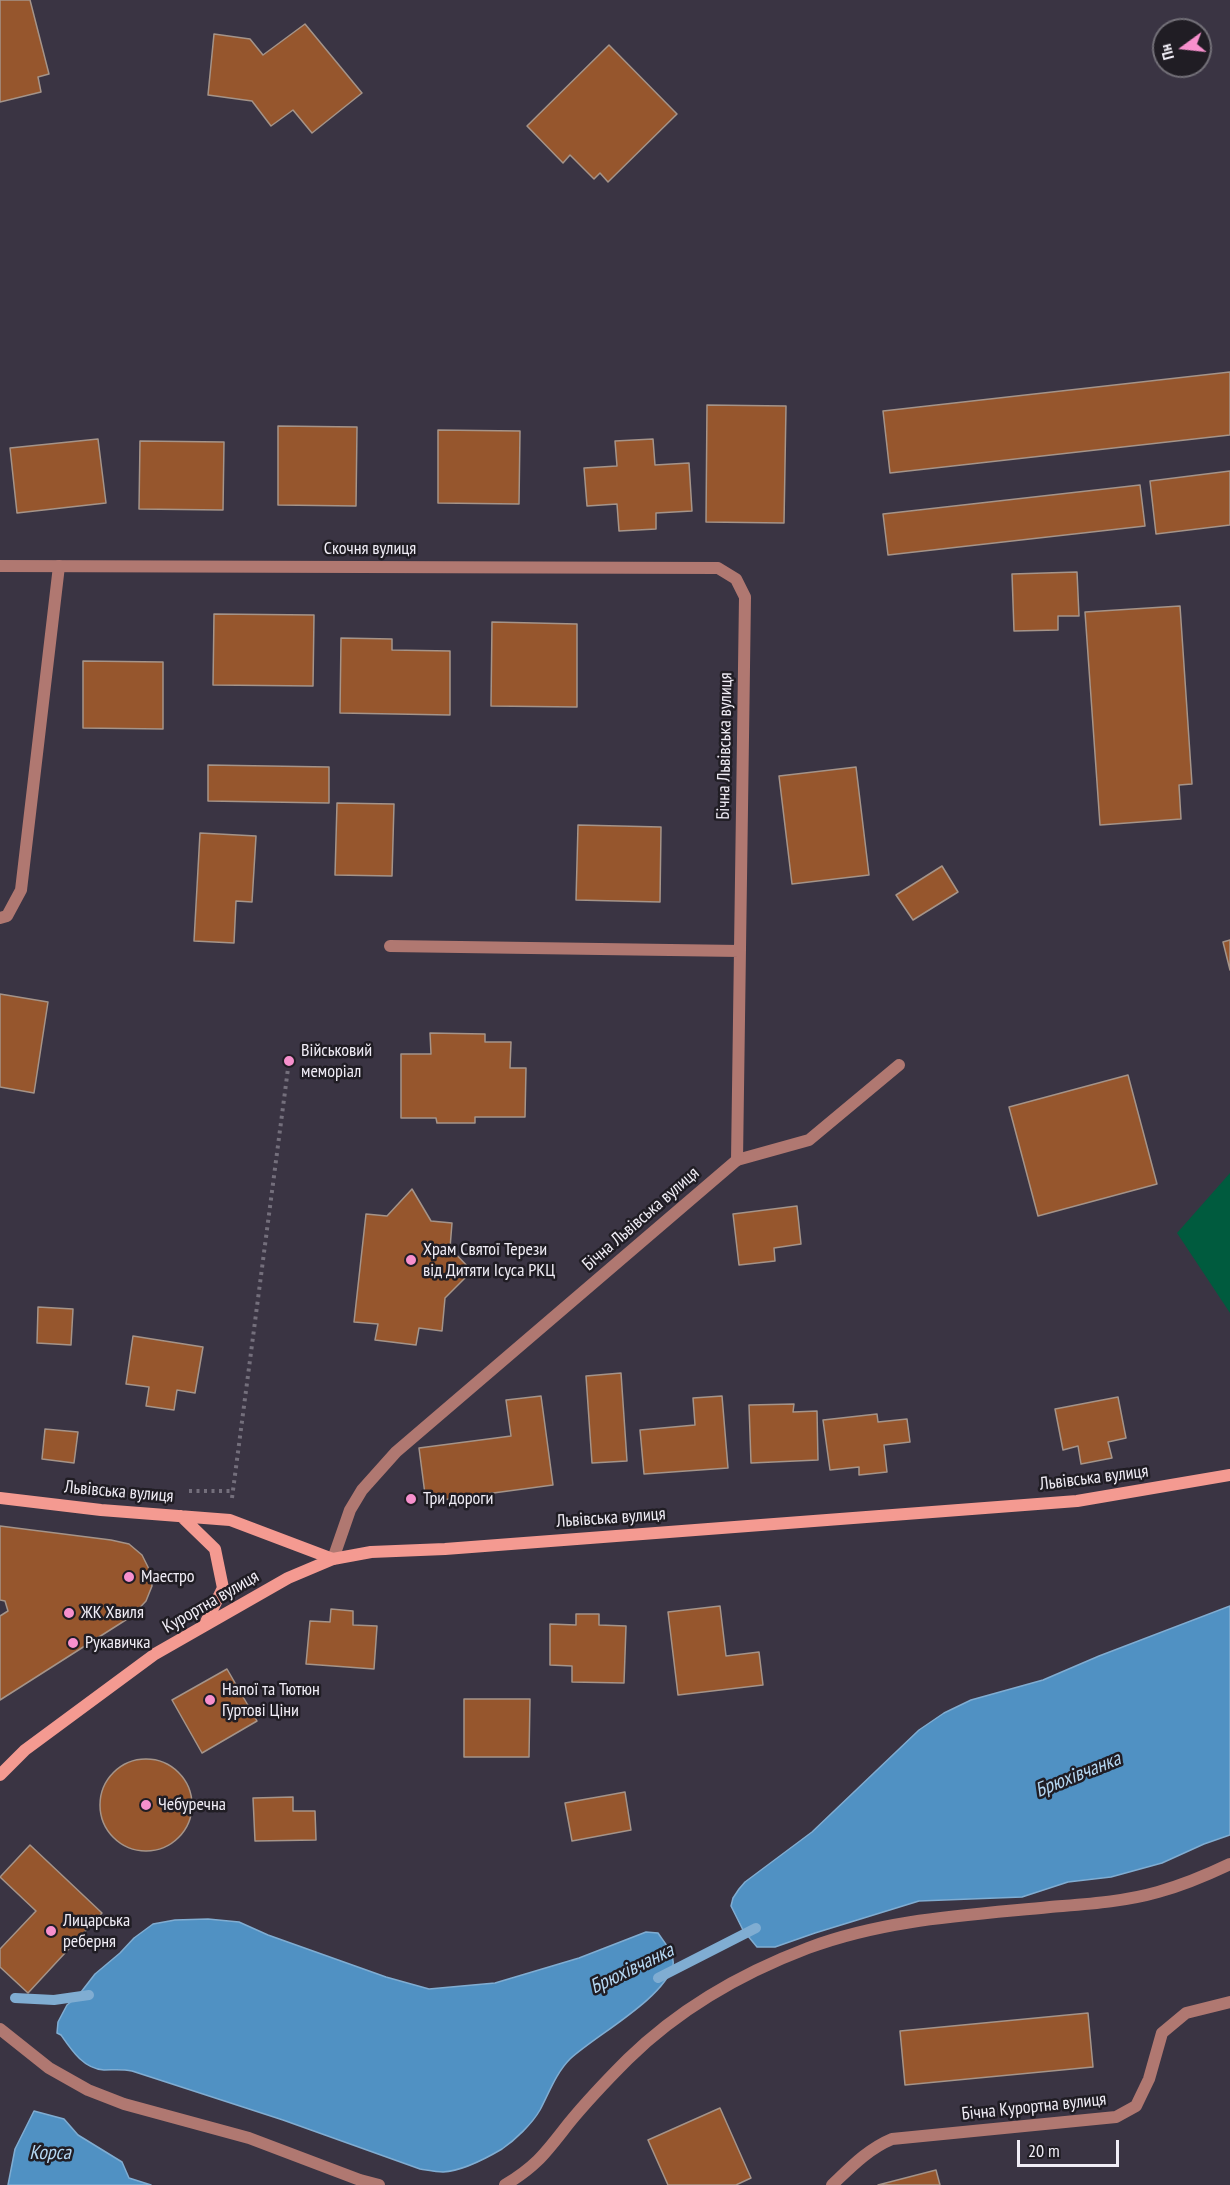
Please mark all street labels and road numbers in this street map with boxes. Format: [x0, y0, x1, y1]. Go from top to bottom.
street label: Скочня вулиця [324, 538, 416, 560]
street label: Бічна Львівська вулиця [713, 672, 737, 820]
street label: Бічна Львівська вулиця [578, 1163, 704, 1275]
street label: Львівська вулиця [1038, 1461, 1150, 1495]
street label: Львівська вулиця [64, 1476, 174, 1508]
street label: Львівська вулиця [556, 1503, 666, 1533]
street label: Курортна вулиця [159, 1566, 263, 1638]
street label: Бічна Курортна вулиця [961, 2089, 1107, 2125]

